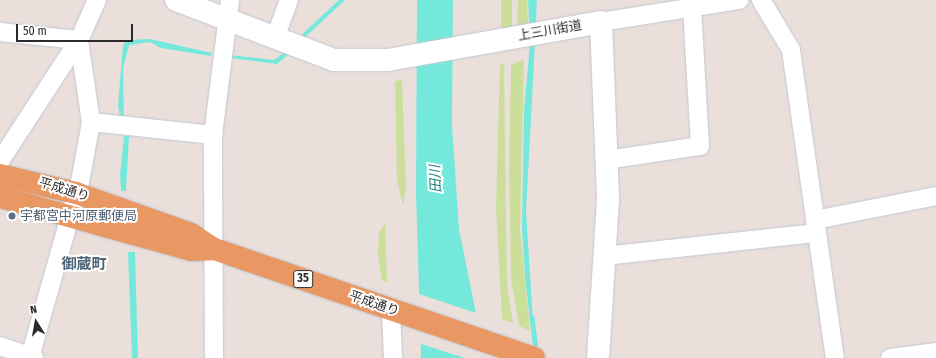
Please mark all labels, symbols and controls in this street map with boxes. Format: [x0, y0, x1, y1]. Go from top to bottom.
scale bar [18, 16, 135, 42]
street label: 上三川街道 [517, 18, 583, 44]
text: 50 m [23, 24, 47, 38]
water label: 田川 [427, 165, 445, 193]
street label: 平成通り [37, 175, 91, 205]
place label: 宇都宮中河原郵便局 [20, 208, 137, 224]
marker: 宇都宮中河原郵便局 [7, 211, 17, 221]
district label: 御蔵町 [62, 256, 106, 274]
road number: 35 [293, 269, 313, 289]
street label: 平成通り [347, 288, 401, 320]
north arrow [16, 302, 56, 342]
text: N [29, 303, 38, 317]

